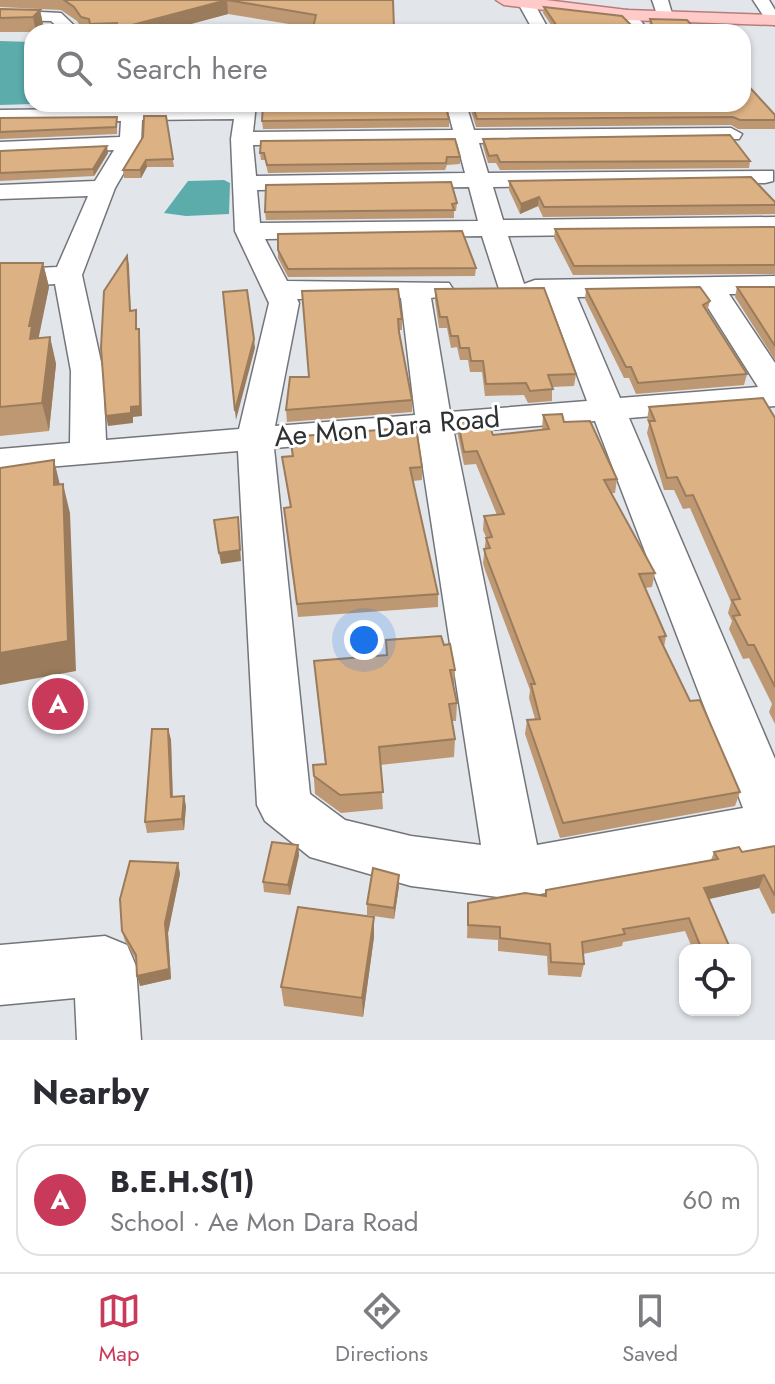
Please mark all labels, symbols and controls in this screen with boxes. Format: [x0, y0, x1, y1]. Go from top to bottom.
search box [24, 24, 751, 112]
icon: search [52, 46, 96, 90]
text: Search here [116, 47, 268, 90]
street label: Ae Mon Dara Road [272, 397, 502, 457]
your location [344, 620, 384, 660]
pin: A [32, 674, 84, 734]
map controls [679, 944, 751, 1016]
button: locate [679, 944, 751, 1016]
text: Nearby [32, 1068, 149, 1117]
text: B.E.H.S(1) [110, 1160, 255, 1203]
text: A [50, 1181, 70, 1219]
text: 60 m [682, 1181, 741, 1219]
text: School · Ae Mon Dara Road [110, 1203, 419, 1241]
tab: Map [97, 1289, 141, 1369]
tab: Directions [335, 1289, 428, 1369]
tab: Saved [622, 1289, 678, 1369]

